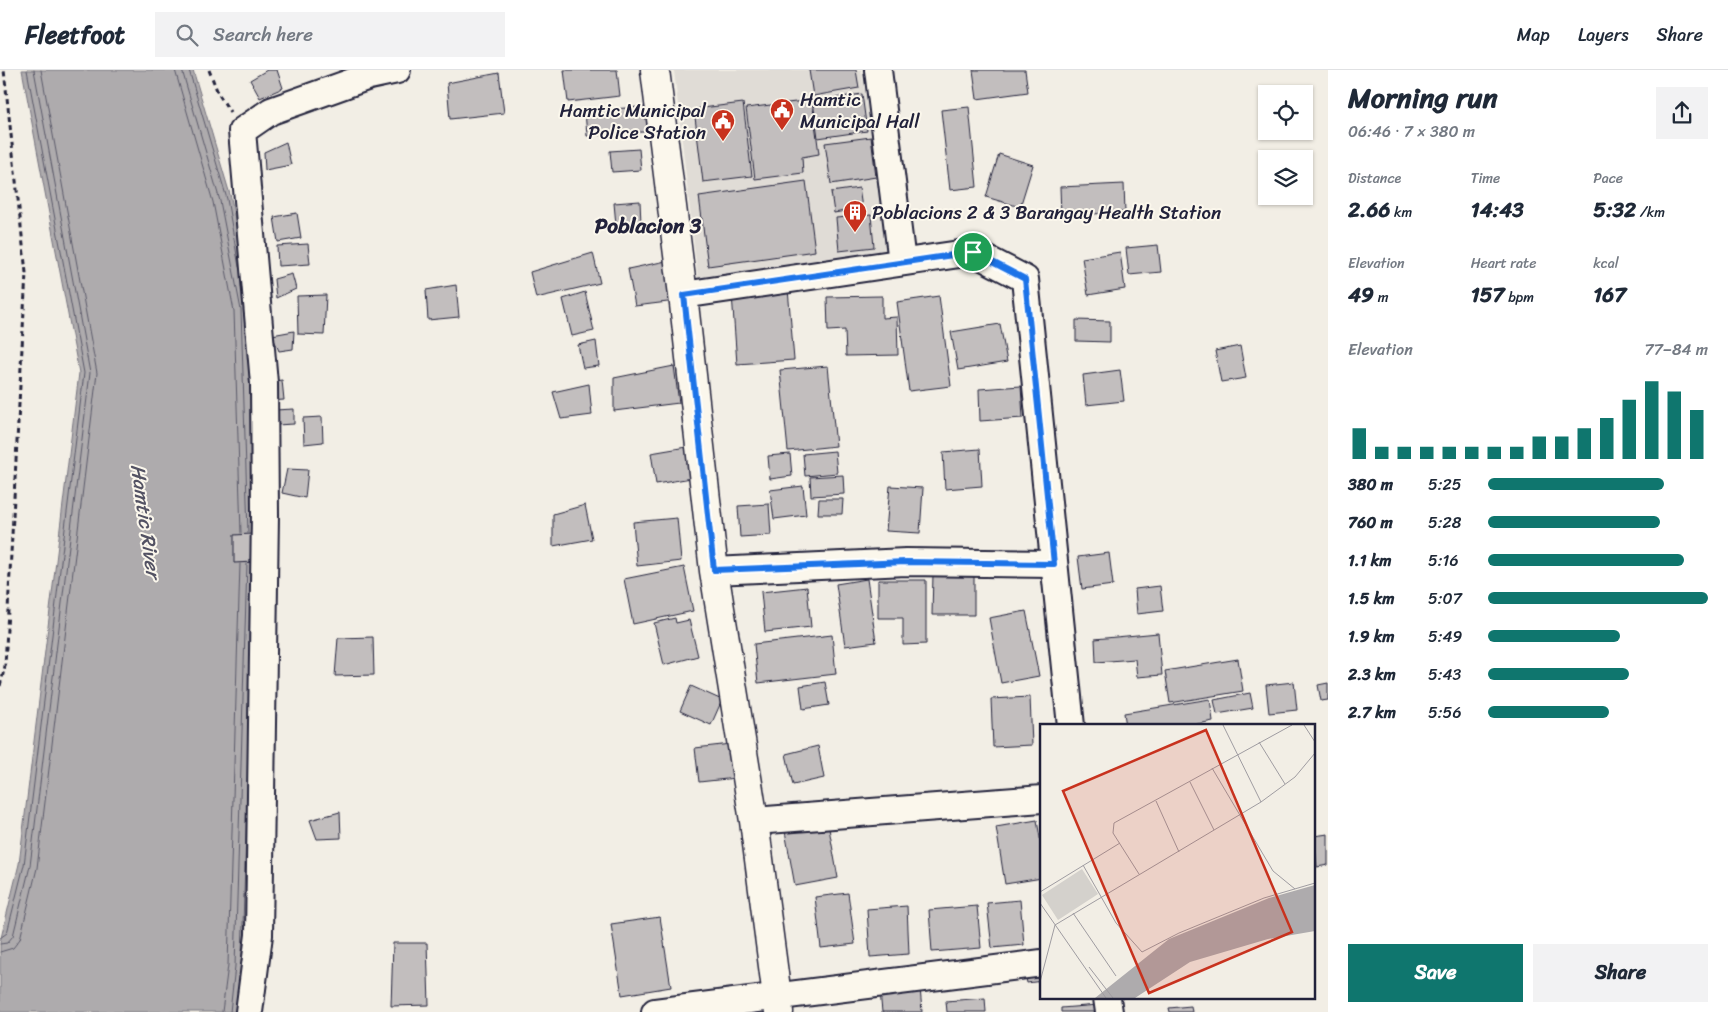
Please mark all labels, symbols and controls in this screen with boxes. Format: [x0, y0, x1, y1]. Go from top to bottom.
search box [155, 12, 505, 57]
text: Fleetfoot [25, 14, 125, 56]
text: Search here [213, 18, 313, 51]
text: Map [1517, 19, 1550, 51]
text: Layers [1578, 19, 1629, 51]
text: Share [1657, 19, 1703, 51]
icon: search [173, 21, 201, 49]
text: Morning run [1348, 73, 1498, 122]
place label: Hamtic Municipal Hall [800, 83, 920, 138]
map controls [1258, 85, 1313, 205]
button: locate [1258, 85, 1313, 140]
button: share [1656, 87, 1708, 139]
place label: Hamtic Municipal Police Station [560, 94, 707, 149]
public building icon: Hamtic Municipal Hall [769, 97, 795, 131]
public building icon: Hamtic Municipal Police Station [710, 108, 736, 142]
text: 06:46 · 7 × 380 m [1348, 117, 1475, 146]
button: layers [1258, 150, 1313, 205]
text: Distance [1348, 166, 1401, 191]
text: Time [1471, 166, 1500, 191]
text: Pace [1593, 166, 1623, 191]
text: 2.66 [1348, 191, 1390, 229]
text: 14:43 [1471, 191, 1524, 229]
text: 5:32 [1593, 191, 1636, 229]
place label: Poblacions 2 & 3 Barangay Health Station [872, 196, 1221, 229]
building icon: Poblacions 2 & 3 Barangay Health Station [842, 199, 868, 233]
text: km [1390, 200, 1412, 225]
text: /km [1636, 200, 1665, 225]
district label: Poblacion 3 [595, 207, 702, 245]
pin [952, 231, 994, 273]
icon: arrive [959, 238, 987, 266]
text: Elevation [1348, 251, 1405, 276]
text: Heart rate [1471, 251, 1536, 276]
text: kcal [1593, 251, 1619, 276]
text: 49 [1348, 276, 1374, 314]
text: 157 [1471, 276, 1505, 314]
text: 167 [1593, 276, 1626, 314]
text: m [1374, 285, 1388, 310]
text: bpm [1505, 285, 1534, 310]
text: Elevation [1348, 335, 1413, 364]
text: 77–84 m [1645, 335, 1708, 364]
water label: Hamtic River [120, 462, 171, 584]
text: 380 m [1348, 470, 1393, 499]
text: 5:25 [1428, 470, 1462, 499]
text: 760 m [1348, 508, 1393, 537]
text: 5:28 [1428, 508, 1462, 537]
text: 1.1 km [1348, 546, 1392, 575]
text: 5:16 [1428, 546, 1459, 575]
text: 1.5 km [1348, 584, 1394, 613]
text: 5:07 [1428, 584, 1462, 613]
text: 1.9 km [1348, 622, 1394, 651]
text: 5:49 [1428, 622, 1462, 651]
text: 2.3 km [1348, 660, 1396, 689]
text: 5:43 [1428, 660, 1461, 689]
text: 2.7 km [1348, 698, 1396, 727]
text: 5:56 [1428, 698, 1461, 727]
inset map [1040, 724, 1316, 1000]
button: Save [1348, 944, 1523, 1002]
button: Share [1533, 944, 1708, 1002]

